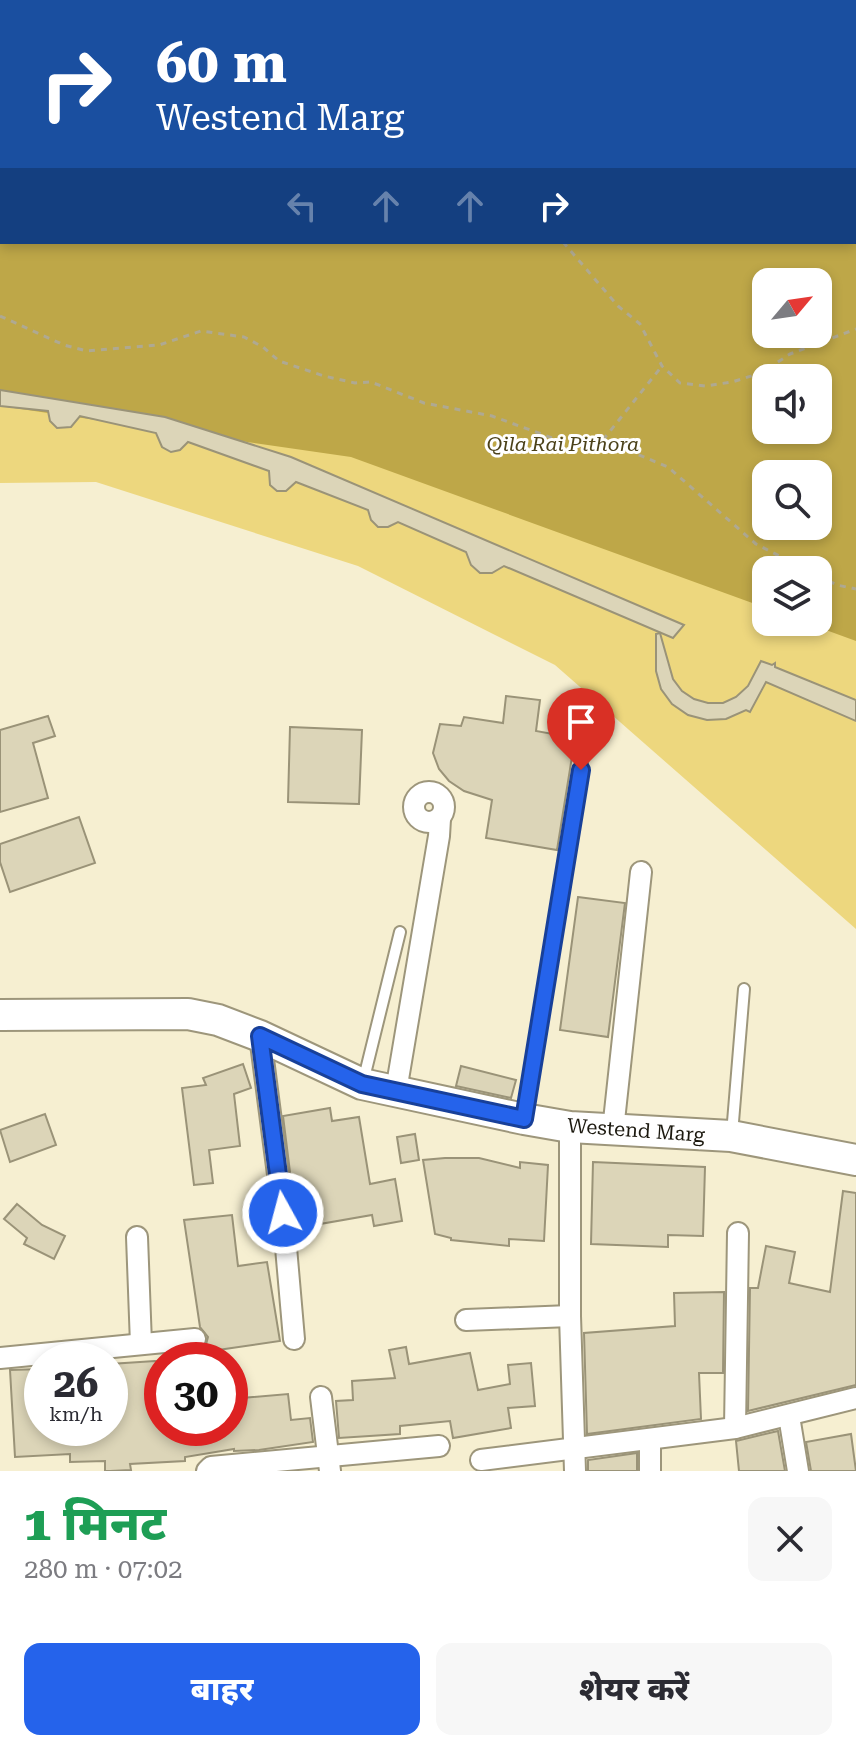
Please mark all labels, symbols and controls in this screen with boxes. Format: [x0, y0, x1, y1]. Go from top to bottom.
text: 60 m [156, 30, 287, 96]
icon: right [24, 32, 128, 136]
text: Westend Marg [156, 97, 404, 139]
icon: left [280, 184, 324, 228]
icon: ahead [364, 184, 408, 228]
icon: ahead [448, 184, 492, 228]
icon: right [532, 184, 576, 228]
north arrow [752, 268, 832, 348]
map controls [752, 268, 832, 636]
button: sound [752, 364, 832, 444]
park label: Qila Rai Pithora [487, 432, 639, 456]
button: search [752, 460, 832, 540]
button: layers [752, 556, 832, 636]
pin [547, 688, 615, 770]
icon: arrive [559, 700, 603, 744]
street label: Westend Marg [566, 1113, 706, 1147]
position arrow [241, 1171, 325, 1255]
speed limit sign: 30 [144, 1342, 248, 1446]
text: 26 [54, 1360, 98, 1407]
text: km/h [49, 1402, 103, 1426]
text: 1 मिनट [24, 1496, 166, 1552]
button: close [748, 1497, 832, 1581]
text: 280 m · 07:02 [24, 1554, 183, 1584]
button: बाहर [24, 1643, 420, 1735]
button: शेयर करें [436, 1643, 832, 1735]

